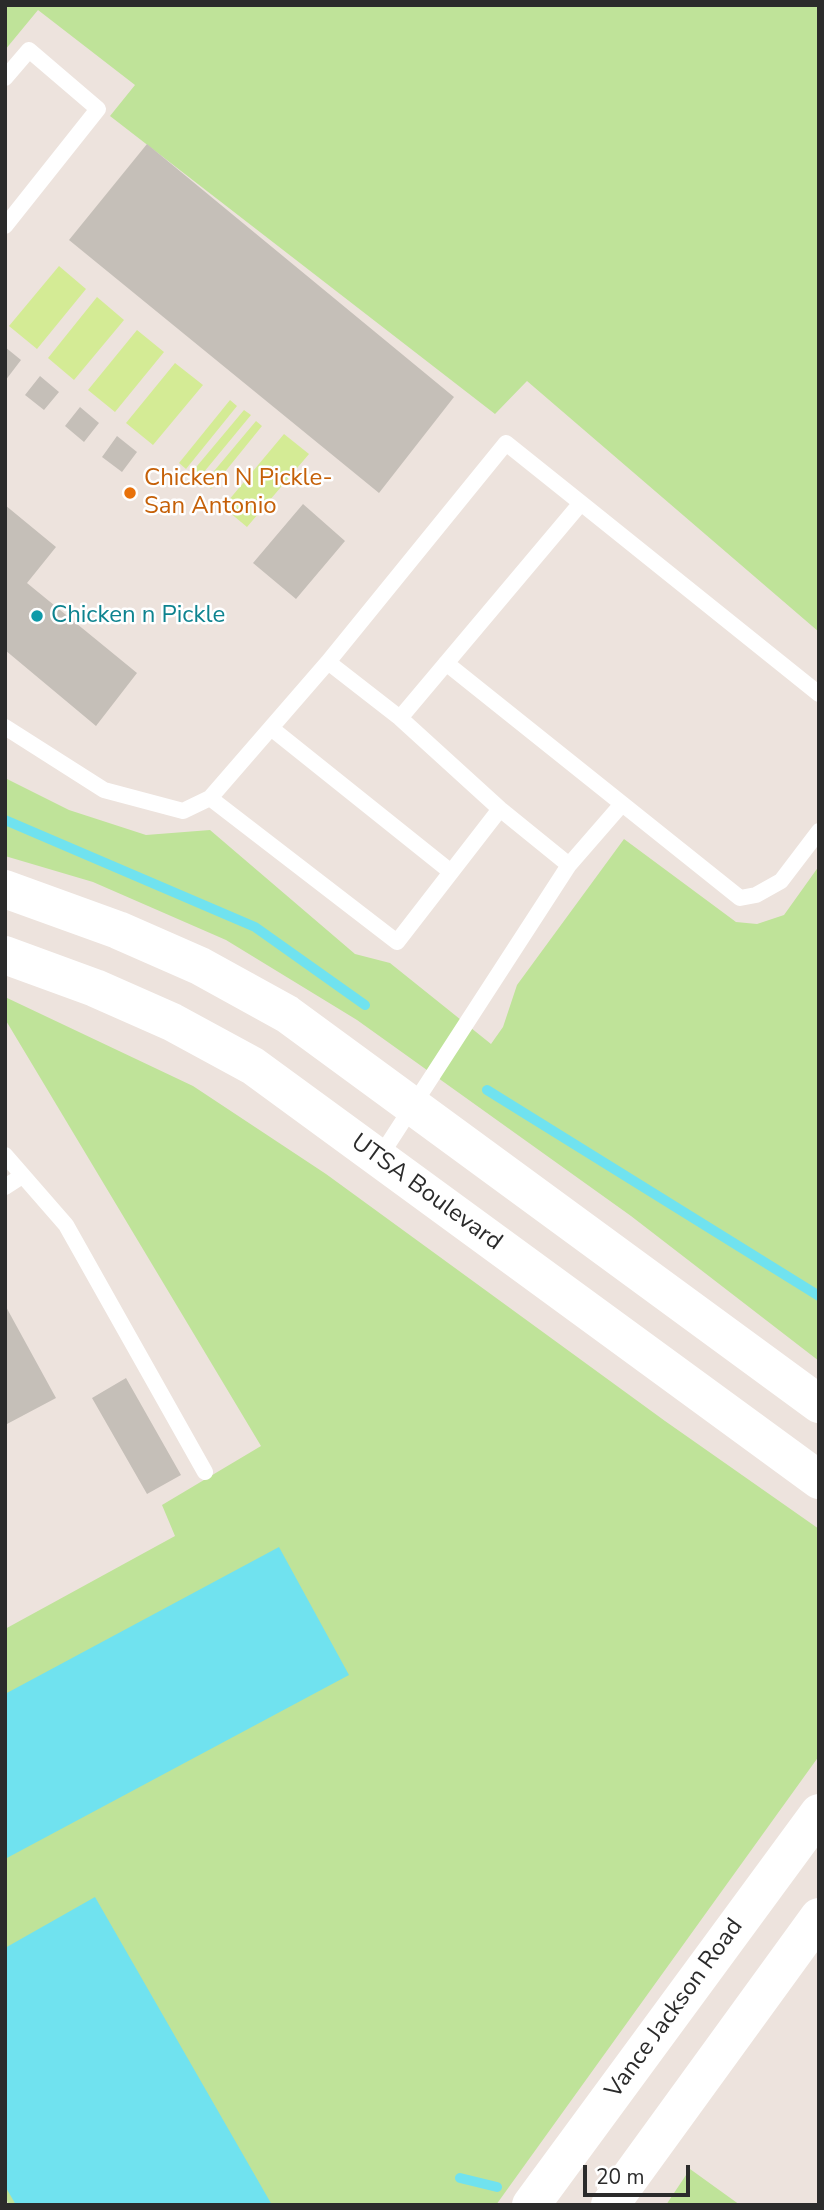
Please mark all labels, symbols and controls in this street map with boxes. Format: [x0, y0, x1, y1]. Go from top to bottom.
place label: Chicken N Pickle- San Antonio [144, 465, 333, 521]
marker: Chicken N Pickle- San Antonio [122, 485, 138, 501]
place label: Chicken n Pickle [51, 602, 225, 630]
marker: Chicken n Pickle [29, 608, 45, 624]
street label: UTSA Boulevard [345, 1129, 507, 1257]
street label: Vance Jackson Road [600, 1913, 750, 2105]
scale bar [586, 2150, 693, 2194]
text: 20 m [596, 2163, 645, 2191]

